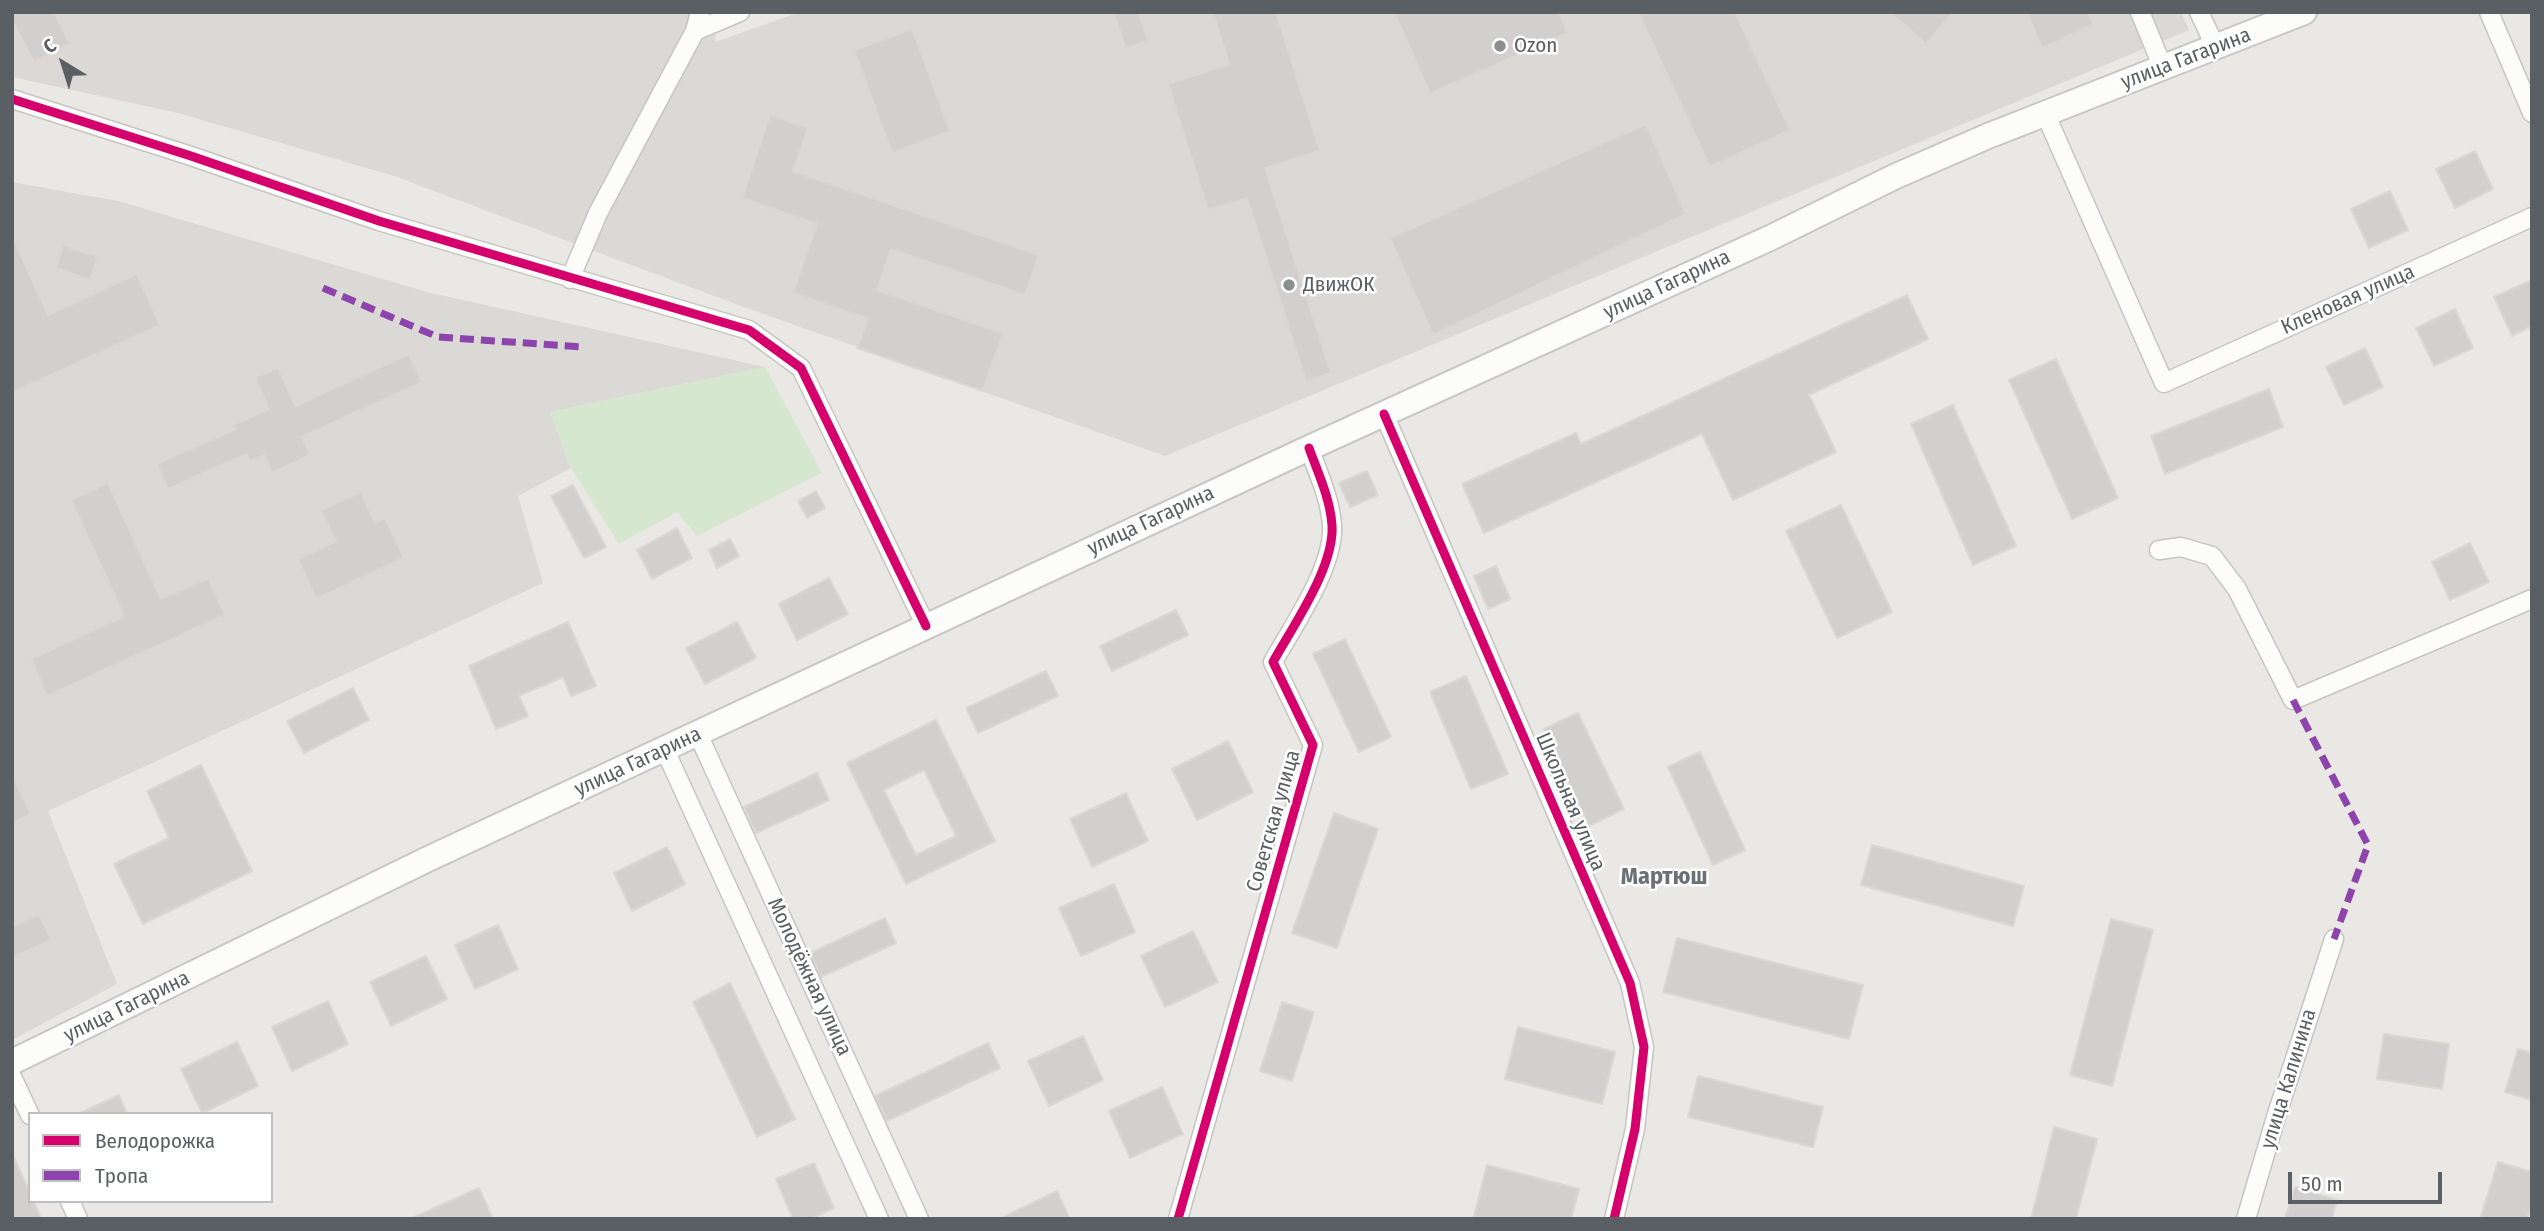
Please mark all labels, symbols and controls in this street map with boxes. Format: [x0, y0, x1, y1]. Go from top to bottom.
street label: улица Гагарина [2118, 23, 2254, 95]
north arrow [28, 28, 98, 98]
place label: Ozon [1514, 33, 1557, 59]
text: С [39, 34, 61, 58]
marker: Ozon [1492, 38, 1508, 54]
street label: улица Гагарина [1600, 245, 1734, 325]
street label: Кленовая улица [2277, 259, 2419, 341]
place label: ДвижОК [1303, 272, 1374, 298]
marker: ДвижОК [1281, 277, 1297, 293]
street label: улица Гагарина [1084, 481, 1218, 561]
street label: улица Гагарина [571, 722, 705, 802]
street label: Школьная улица [1530, 729, 1610, 875]
street label: Советская улица [1242, 747, 1306, 895]
district label: Мартюш [1621, 863, 1707, 891]
street label: Молодёжная улица [761, 894, 857, 1060]
street label: улица Гагарина [60, 966, 194, 1048]
street label: улица Калинина [2256, 1006, 2322, 1152]
legend [28, 1112, 273, 1203]
text: Велодорожка [95, 1128, 215, 1154]
scale bar [2292, 1158, 2446, 1202]
text: Тропа [95, 1163, 148, 1189]
text: 50 m [2301, 1171, 2343, 1197]

